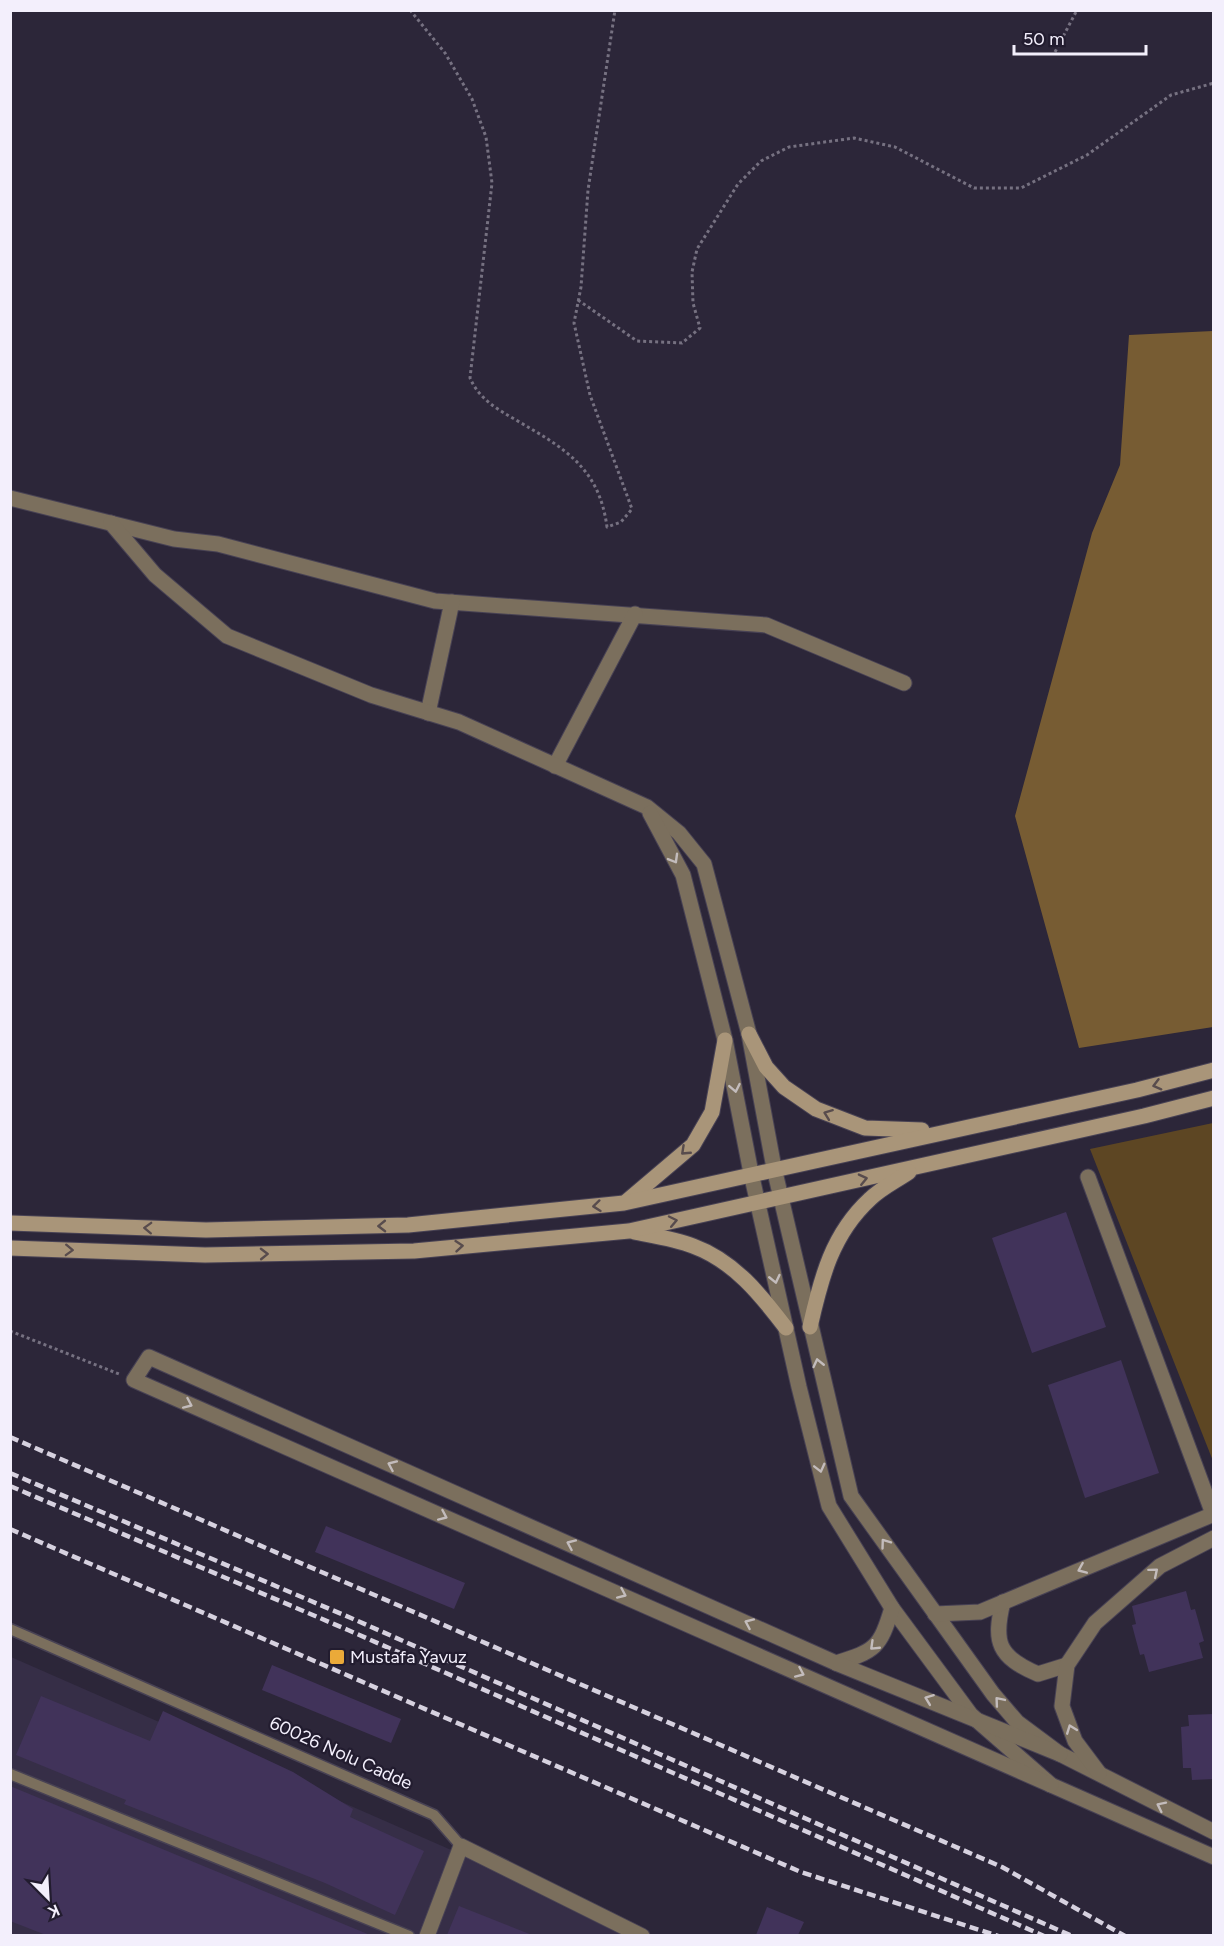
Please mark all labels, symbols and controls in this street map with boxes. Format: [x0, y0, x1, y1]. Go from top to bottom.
scale bar [1014, 18, 1146, 56]
text: 50 m [1023, 28, 1065, 50]
one-way arrow [667, 853, 678, 864]
one-way arrow [1152, 1077, 1162, 1090]
one-way arrow [728, 1082, 741, 1092]
one-way arrow [823, 1108, 833, 1121]
one-way arrow [682, 1144, 693, 1155]
one-way arrow [858, 1173, 868, 1186]
one-way arrow [593, 1199, 602, 1212]
one-way arrow [667, 1215, 677, 1228]
one-way arrow [378, 1220, 387, 1232]
one-way arrow [143, 1222, 152, 1234]
one-way arrow [454, 1240, 463, 1253]
one-way arrow [64, 1243, 73, 1256]
one-way arrow [259, 1248, 268, 1260]
one-way arrow [768, 1273, 781, 1283]
one-way arrow [812, 1358, 825, 1368]
one-way arrow [182, 1396, 193, 1408]
one-way arrow [388, 1461, 399, 1473]
one-way arrow [812, 1463, 825, 1473]
one-way arrow [437, 1509, 448, 1521]
one-way arrow [881, 1538, 892, 1549]
one-way arrow [566, 1540, 577, 1552]
one-way arrow [1077, 1562, 1088, 1574]
one-way arrow [1147, 1568, 1158, 1579]
one-way arrow [615, 1587, 626, 1599]
one-way arrow [744, 1618, 755, 1630]
one-way arrow [871, 1638, 882, 1649]
place label: Mustafa Yavuz [350, 1646, 467, 1668]
marker: Mustafa Yavuz [328, 1648, 346, 1666]
one-way arrow [794, 1666, 805, 1678]
one-way arrow [924, 1694, 935, 1706]
one-way arrow [995, 1697, 1006, 1708]
street label: 60026 Nolu Cadde [266, 1712, 416, 1794]
one-way arrow [1065, 1724, 1078, 1735]
one-way arrow [1156, 1802, 1167, 1813]
north arrow [18, 1868, 78, 1928]
text: K [45, 1900, 63, 1922]

